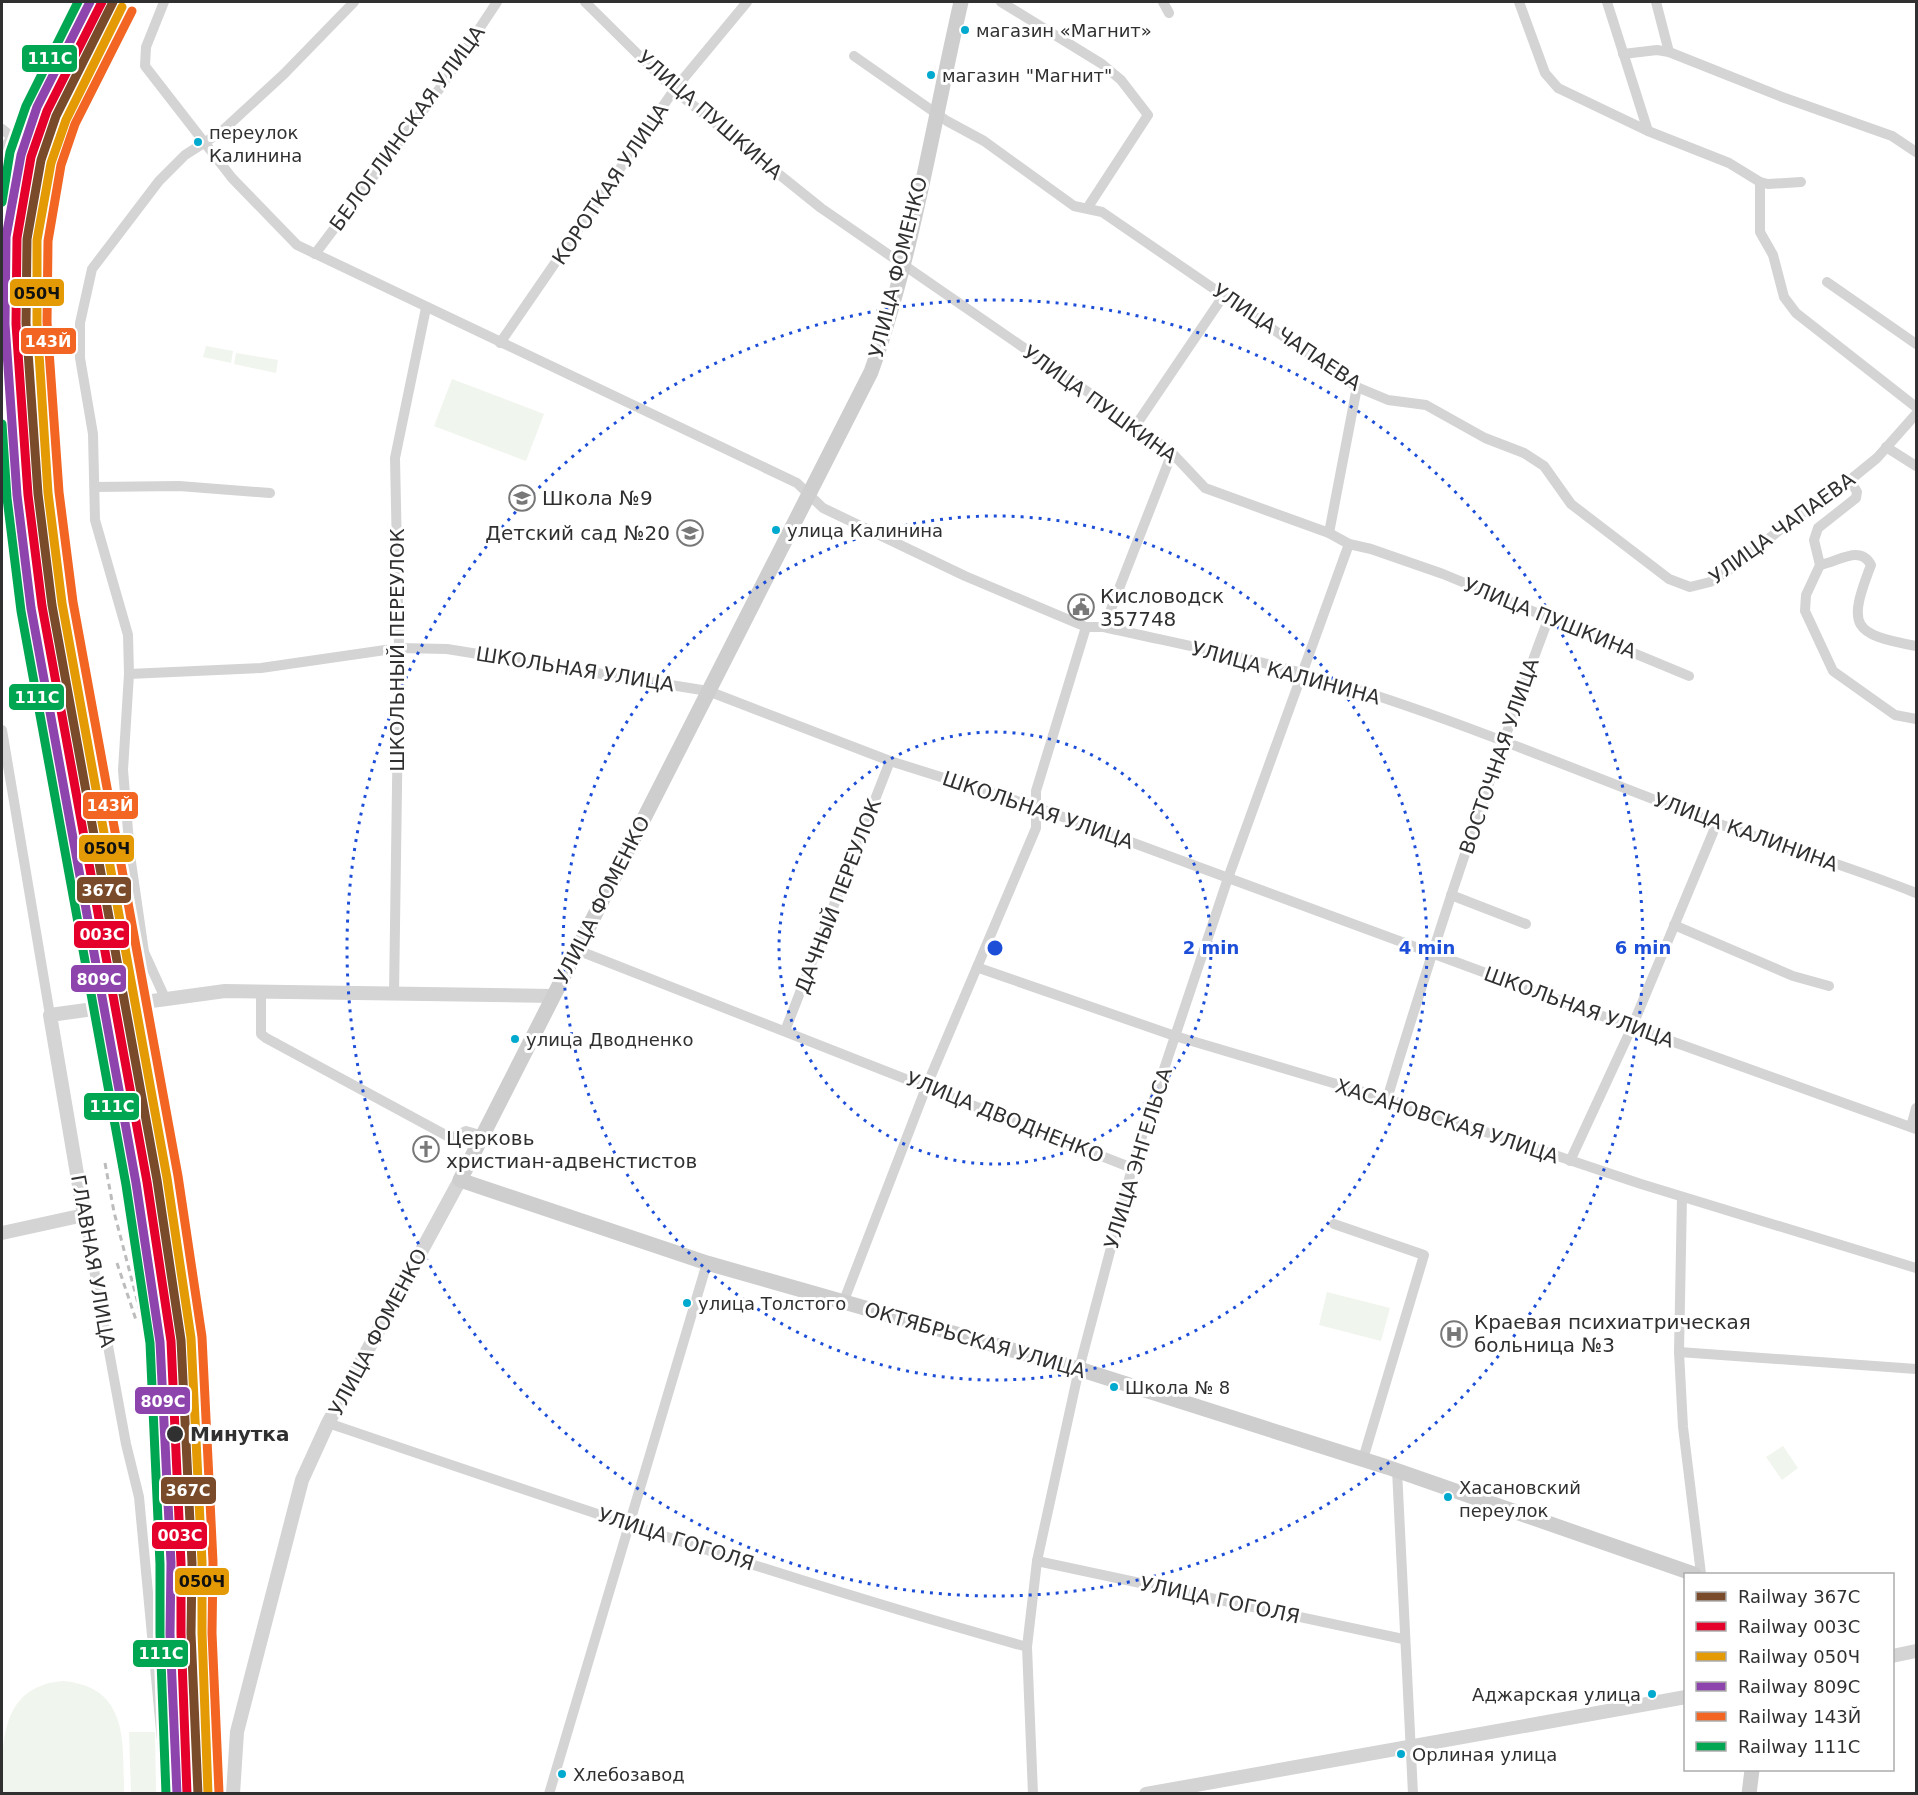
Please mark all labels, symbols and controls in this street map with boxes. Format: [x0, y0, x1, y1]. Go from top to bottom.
street label: БЕЛОГЛИНСКАЯ УЛИЦА [324, 20, 490, 235]
place label: магазин «Магнит» [976, 20, 1152, 41]
marker: магазин «Магнит» [959, 24, 971, 36]
line badge: 111С [21, 44, 78, 73]
street label: УЛИЦА ПУШКИНА [633, 46, 788, 185]
text: 111С [27, 49, 73, 68]
place label: магазин "Магнит" [942, 65, 1112, 86]
marker: магазин "Магнит" [925, 69, 937, 81]
street label: КОРОТКАЯ УЛИЦА [547, 98, 673, 269]
place label: переулок Калинина [209, 122, 302, 166]
marker: переулок Калинина [192, 136, 204, 148]
street label: УЛИЦА ФОМЕНКО [864, 174, 932, 360]
line badge: 050Ч [9, 278, 65, 307]
street label: УЛИЦА ЧАПАЕВА [1208, 278, 1366, 396]
text: 050Ч [14, 284, 60, 303]
line badge: 143Й [20, 327, 77, 355]
text: 143Й [25, 332, 71, 351]
street label: УЛИЦА ПУШКИНА [1018, 340, 1182, 468]
street label: УЛИЦА ЧАПАЕВА [1705, 467, 1860, 589]
school or university icon: Школа №9 [507, 483, 537, 513]
place label: Школа №9 [542, 486, 653, 510]
school or university icon: Детский сад №20 [675, 518, 705, 548]
place label: улица Калинина [787, 520, 943, 541]
place label: Детский сад №20 [485, 521, 670, 545]
marker: улица Калинина [770, 524, 782, 536]
street label: ШКОЛЬНЫЙ ПЕРЕУЛОК [385, 528, 409, 772]
street label: УЛИЦА ПУШКИНА [1460, 572, 1640, 664]
place label: Кисловодск 357748 [1100, 584, 1224, 631]
public building icon: Кисловодск 357748 [1066, 592, 1096, 622]
street label: УЛИЦА КАЛИНИНА [1189, 636, 1383, 710]
street label: ШКОЛЬНАЯ УЛИЦА [474, 641, 676, 697]
street label: ВОСТОЧНАЯ УЛИЦА [1454, 655, 1544, 857]
line badge: 111С [8, 683, 65, 711]
text: 111С [14, 688, 60, 707]
street label: ШКОЛЬНАЯ УЛИЦА [939, 766, 1137, 854]
street label: УЛИЦА КАЛИНИНА [1651, 787, 1842, 877]
line badge: 143Й [82, 791, 139, 820]
street label: ДАЧНЫЙ ПЕРЕУЛОК [790, 795, 886, 997]
text: 143Й [87, 796, 133, 815]
street label: УЛИЦА ФОМЕНКО [549, 812, 655, 988]
line badge: 050Ч [78, 834, 135, 863]
text: 050Ч [84, 839, 130, 858]
line badge: 367С [76, 876, 132, 904]
text: 367С [81, 881, 127, 900]
line badge: 003С [73, 920, 130, 949]
text: 003С [79, 925, 125, 944]
text: 2 min [1183, 937, 1239, 958]
text: 4 min [1399, 937, 1455, 958]
text: 6 min [1615, 937, 1671, 958]
centre of rings [985, 938, 1005, 958]
street label: ШКОЛЬНАЯ УЛИЦА [1481, 961, 1678, 1053]
line badge: 809С [70, 964, 127, 993]
text: 809С [76, 970, 122, 989]
place label: улица Дводненко [526, 1029, 693, 1050]
marker: улица Дводненко [509, 1033, 521, 1045]
street label: УЛИЦА ЭНГЕЛЬСА [1099, 1064, 1177, 1251]
street label: УЛИЦА ДВОДНЕНКО [903, 1066, 1107, 1168]
street label: ХАСАНОВСКАЯ УЛИЦА [1332, 1074, 1562, 1169]
line badge: 111С [83, 1092, 140, 1121]
text: 111С [89, 1097, 135, 1116]
place label: Церковь христиан-адвенстистов [446, 1126, 697, 1173]
church icon: Церковь христиан-адвенстистов [411, 1134, 441, 1164]
street label: ГЛАВНАЯ УЛИЦА [66, 1173, 120, 1350]
street label: УЛИЦА ФОМЕНКО [324, 1244, 432, 1420]
place label: улица Толстого [698, 1293, 846, 1314]
marker: улица Толстого [681, 1297, 693, 1309]
street label: ОКТЯБРЬСКАЯ УЛИЦА [862, 1297, 1089, 1383]
place label: Краевая психиатрическая больница №3 [1474, 1310, 1751, 1357]
hospital icon: Краевая психиатрическая больница №3 [1439, 1319, 1469, 1349]
place label: Школа № 8 [1125, 1377, 1230, 1398]
marker: Школа № 8 [1108, 1381, 1120, 1393]
line badge: 809С [134, 1386, 191, 1415]
text: 809С [140, 1392, 186, 1411]
place label: Минутка [190, 1422, 289, 1446]
marker: Минутка [165, 1424, 185, 1444]
line badge: 367С [160, 1476, 217, 1505]
place label: Хасановский переулок [1459, 1477, 1581, 1521]
text: 367С [165, 1481, 211, 1500]
marker: Хасановский переулок [1442, 1491, 1454, 1503]
street label: УЛИЦА ГОГОЛЯ [595, 1502, 757, 1576]
line badge: 003С [151, 1521, 208, 1550]
text: 003С [157, 1526, 203, 1545]
line badge: 050Ч [174, 1567, 230, 1596]
street label: УЛИЦА ГОГОЛЯ [1138, 1571, 1302, 1629]
text: 050Ч [179, 1572, 225, 1591]
legend [1684, 1573, 1894, 1771]
text: Railway 367С [1738, 1586, 1860, 1607]
text: Railway 003С [1738, 1616, 1860, 1637]
line badge: 111С [132, 1639, 189, 1668]
text: 111С [138, 1644, 184, 1663]
text: Railway 050Ч [1738, 1646, 1860, 1667]
text: Railway 809С [1738, 1676, 1860, 1697]
place label: Аджарская улица [1472, 1684, 1641, 1705]
marker: Аджарская улица [1646, 1688, 1658, 1700]
text: Railway 143Й [1738, 1706, 1861, 1727]
text: Railway 111С [1738, 1736, 1860, 1757]
place label: Орлиная улица [1412, 1744, 1557, 1765]
marker: Орлиная улица [1395, 1748, 1407, 1760]
place label: Хлебозавод [573, 1764, 685, 1785]
marker: Хлебозавод [556, 1768, 568, 1780]

